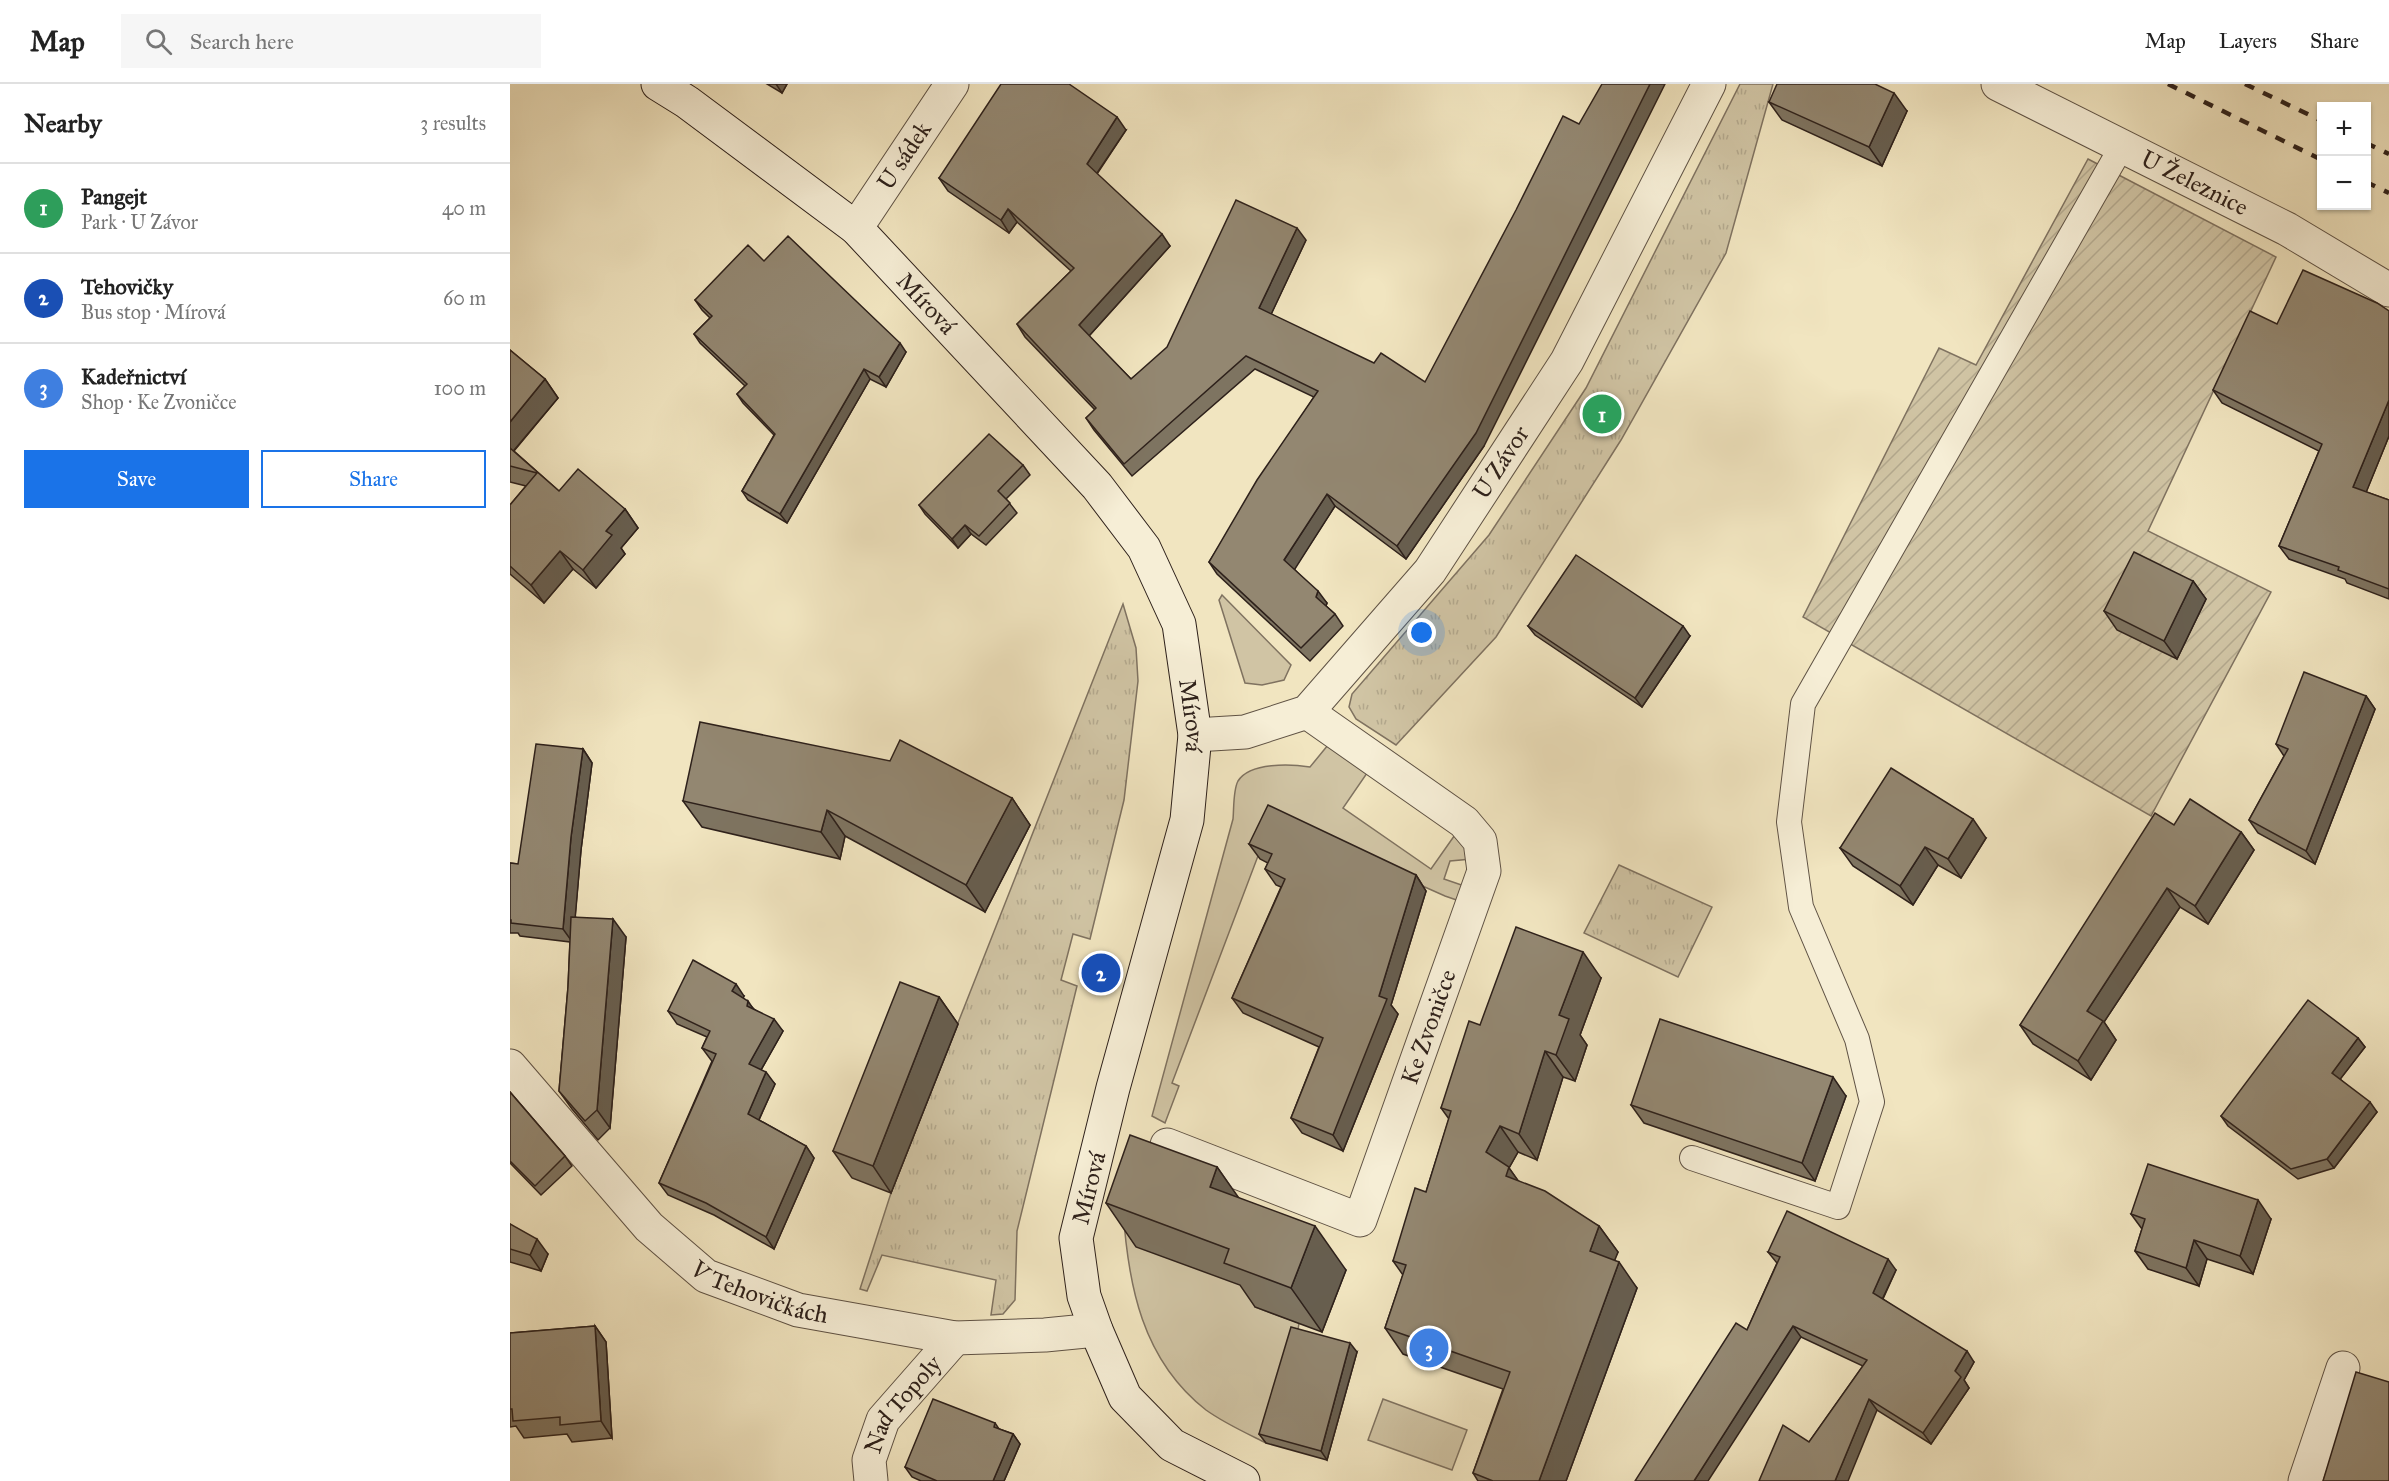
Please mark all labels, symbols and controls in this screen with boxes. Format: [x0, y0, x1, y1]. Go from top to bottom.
search box [121, 14, 541, 68]
text: Map [30, 24, 85, 59]
icon: search [142, 25, 175, 58]
text: Search here [190, 28, 294, 55]
text: Map [2145, 28, 2186, 54]
text: Layers [2219, 28, 2277, 54]
text: Share [2310, 28, 2359, 54]
map controls [2317, 102, 2371, 210]
button: + [2317, 102, 2371, 156]
text: Nearby [24, 107, 102, 139]
text: 3 results [420, 111, 486, 135]
street label: U sádek [871, 115, 938, 196]
street label: U Železnice [2136, 143, 2253, 222]
button: − [2317, 156, 2371, 210]
text: Pangejt [81, 183, 147, 210]
text: 1 [40, 196, 47, 220]
text: 40 m [442, 196, 486, 220]
text: Park · U Závor [81, 210, 198, 234]
street label: Mírová [890, 266, 963, 341]
text: Tehovičky [81, 273, 173, 300]
text: 2 [39, 286, 48, 310]
text: 60 m [443, 286, 486, 310]
text: Bus stop · Mírová [81, 300, 226, 324]
text: Kadeřnictví [81, 363, 186, 390]
text: 3 [40, 376, 48, 400]
text: 100 m [434, 376, 486, 400]
text: Shop · Ke Zvoničce [81, 390, 237, 414]
pin: 1 [1582, 392, 1622, 436]
street label: U Závor [1466, 420, 1536, 505]
button: Save [24, 450, 249, 508]
button: Share [261, 450, 486, 508]
your location [1407, 618, 1436, 647]
street label: Mírová [1172, 677, 1210, 755]
pin: 2 [1082, 950, 1120, 996]
street label: Ke Zvoničce [1394, 965, 1463, 1088]
street label: Mírová [1066, 1148, 1113, 1227]
street label: V Tehovičkách [683, 1253, 831, 1330]
pin: 3 [1410, 1326, 1448, 1370]
street label: Nad Topoly [858, 1348, 948, 1457]

